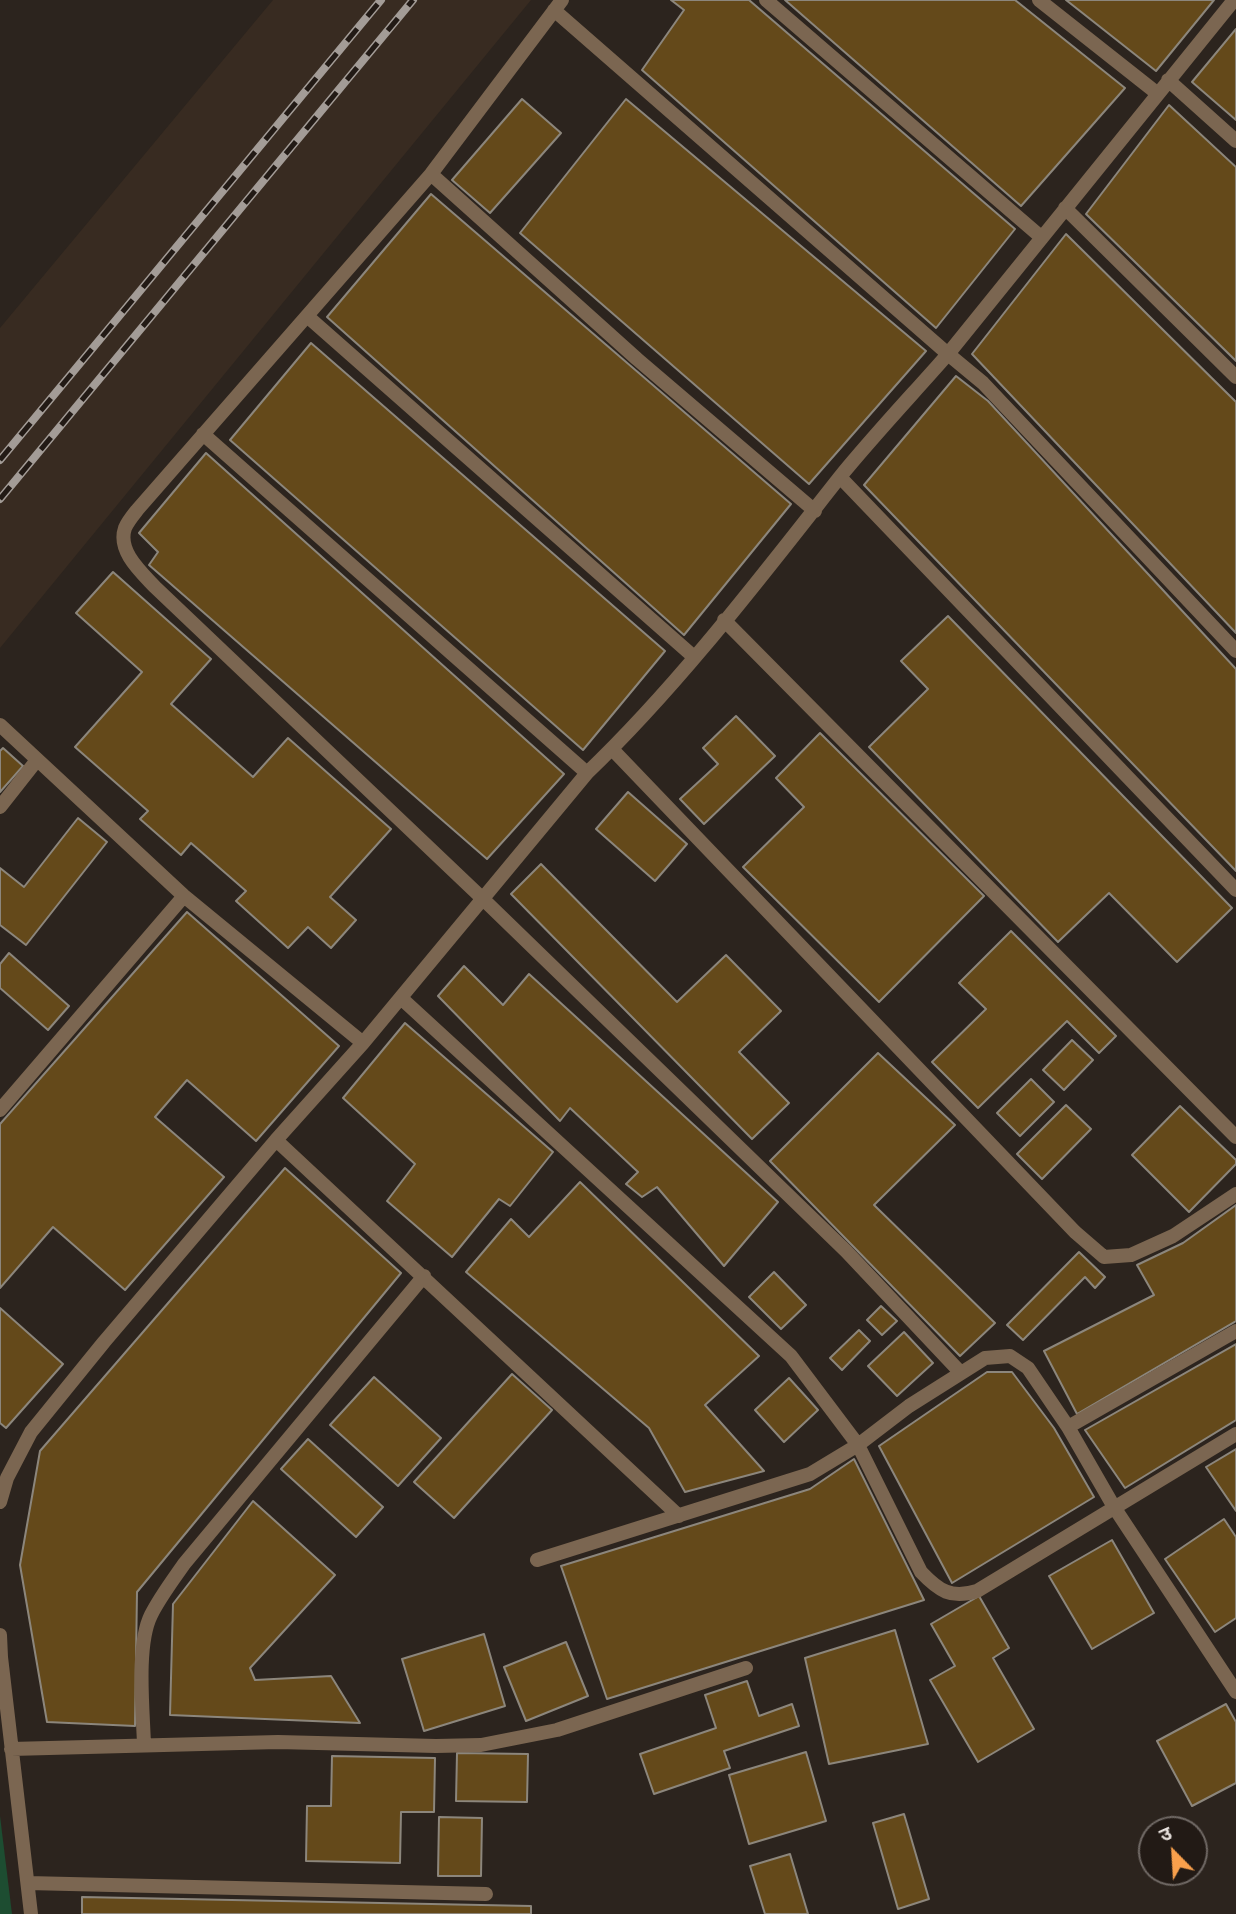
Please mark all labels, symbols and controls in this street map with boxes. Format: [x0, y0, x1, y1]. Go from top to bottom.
north arrow [1138, 1816, 1208, 1886]
text: उ [1155, 1820, 1175, 1847]

